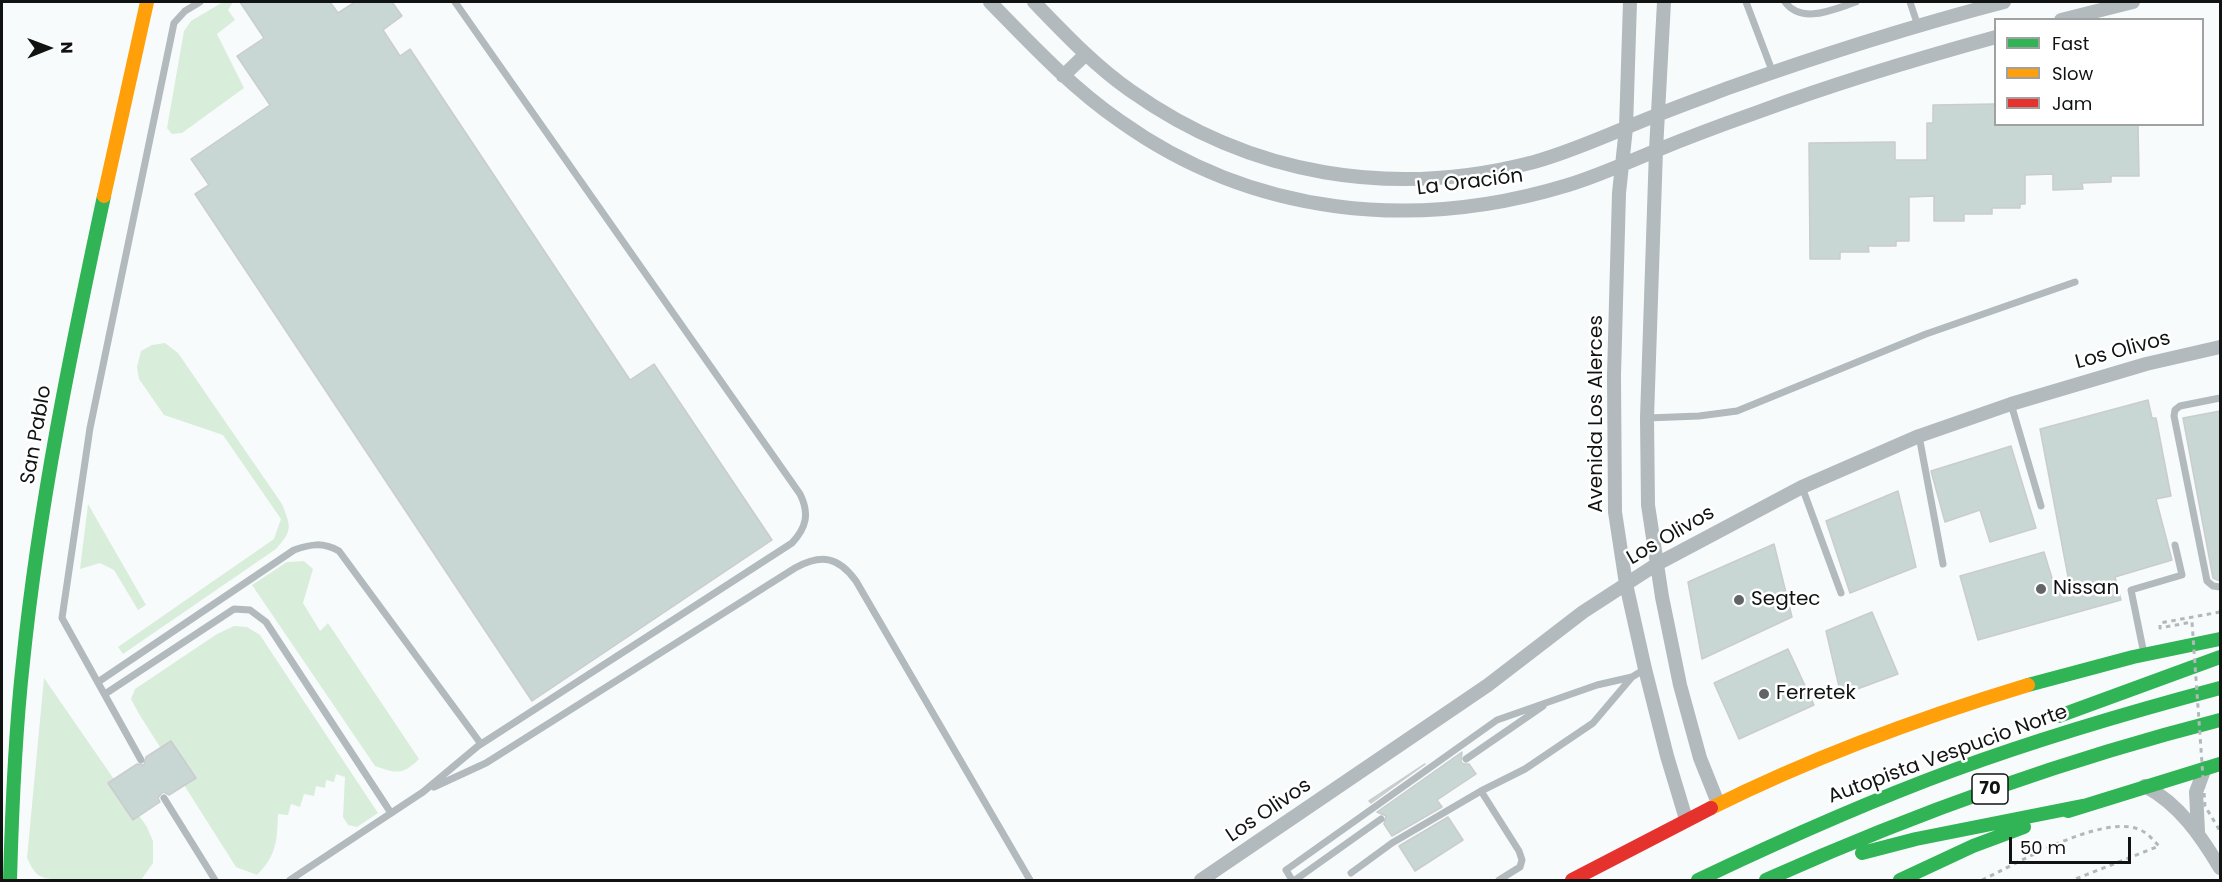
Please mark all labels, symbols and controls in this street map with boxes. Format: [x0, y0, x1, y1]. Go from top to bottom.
north arrow [18, 18, 78, 78]
legend [1994, 18, 2204, 126]
text: Fast [2052, 31, 2089, 56]
text: N [55, 41, 78, 54]
text: Slow [2052, 61, 2093, 86]
text: Jam [2052, 91, 2092, 116]
street label: La Oración [1416, 165, 1524, 201]
street label: Avenida Los Alerces [1585, 315, 1609, 513]
street label: Los Olivos [2073, 327, 2173, 375]
street label: San Pablo [17, 384, 57, 486]
street label: Los Olivos [1623, 501, 1719, 571]
place label: Nissan [2053, 577, 2119, 601]
marker: Nissan [2034, 582, 2048, 596]
place label: Segtec [1751, 588, 1820, 612]
marker: Segtec [1732, 593, 1746, 607]
place label: Ferretek [1776, 682, 1856, 706]
marker: Ferretek [1757, 687, 1771, 701]
street label: Autopista Vespucio Norte [1825, 700, 2071, 810]
street label: Los Olivos [1222, 774, 1316, 848]
road number: 70 [1972, 774, 2008, 804]
scale bar [2012, 825, 2134, 863]
text: 50 m [2020, 835, 2066, 860]

